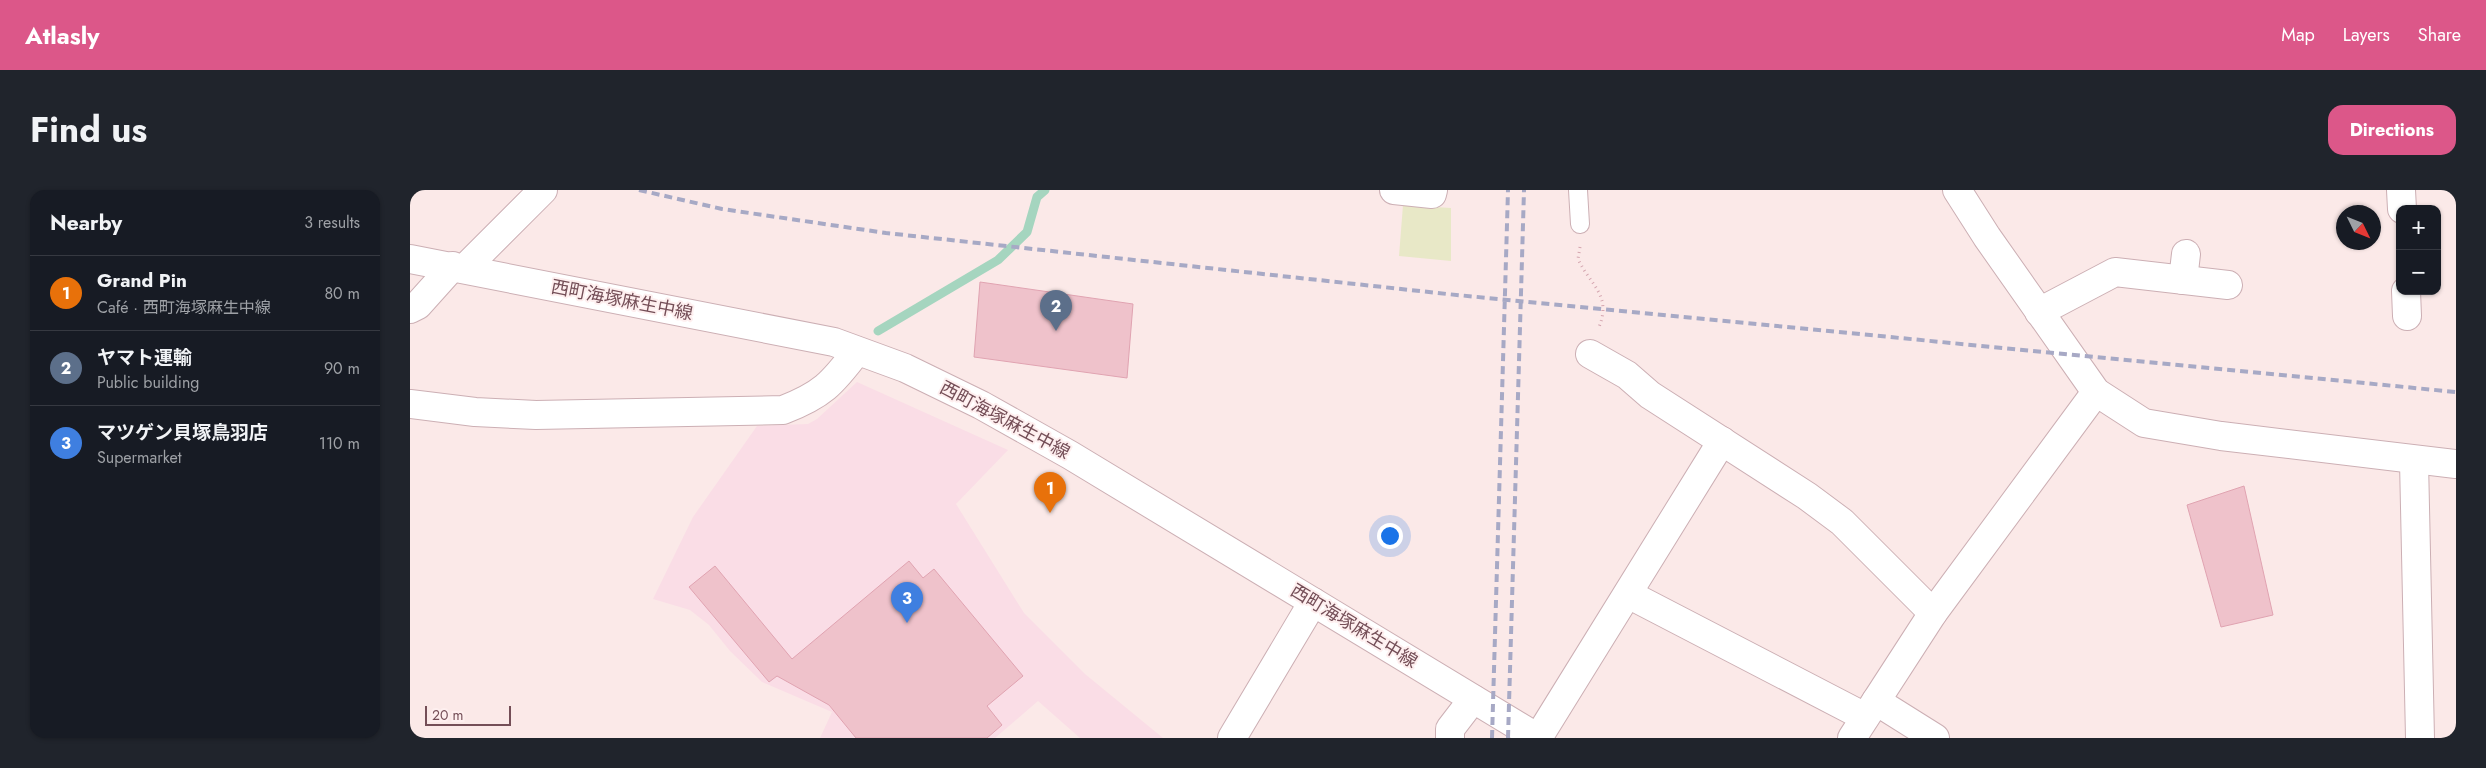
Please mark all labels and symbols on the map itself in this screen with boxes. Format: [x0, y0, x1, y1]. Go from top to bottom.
north arrow [2336, 205, 2381, 250]
street label: 西町海塚麻生中線 [549, 274, 695, 326]
pin: 2 [1040, 290, 1072, 331]
street label: 西町海塚麻生中線 [935, 375, 1075, 465]
pin: 1 [1034, 472, 1066, 513]
your location [1377, 523, 1403, 549]
street label: 西町海塚麻生中線 [1286, 578, 1422, 674]
pin: 3 [891, 582, 923, 623]
scale bar [425, 703, 511, 726]

